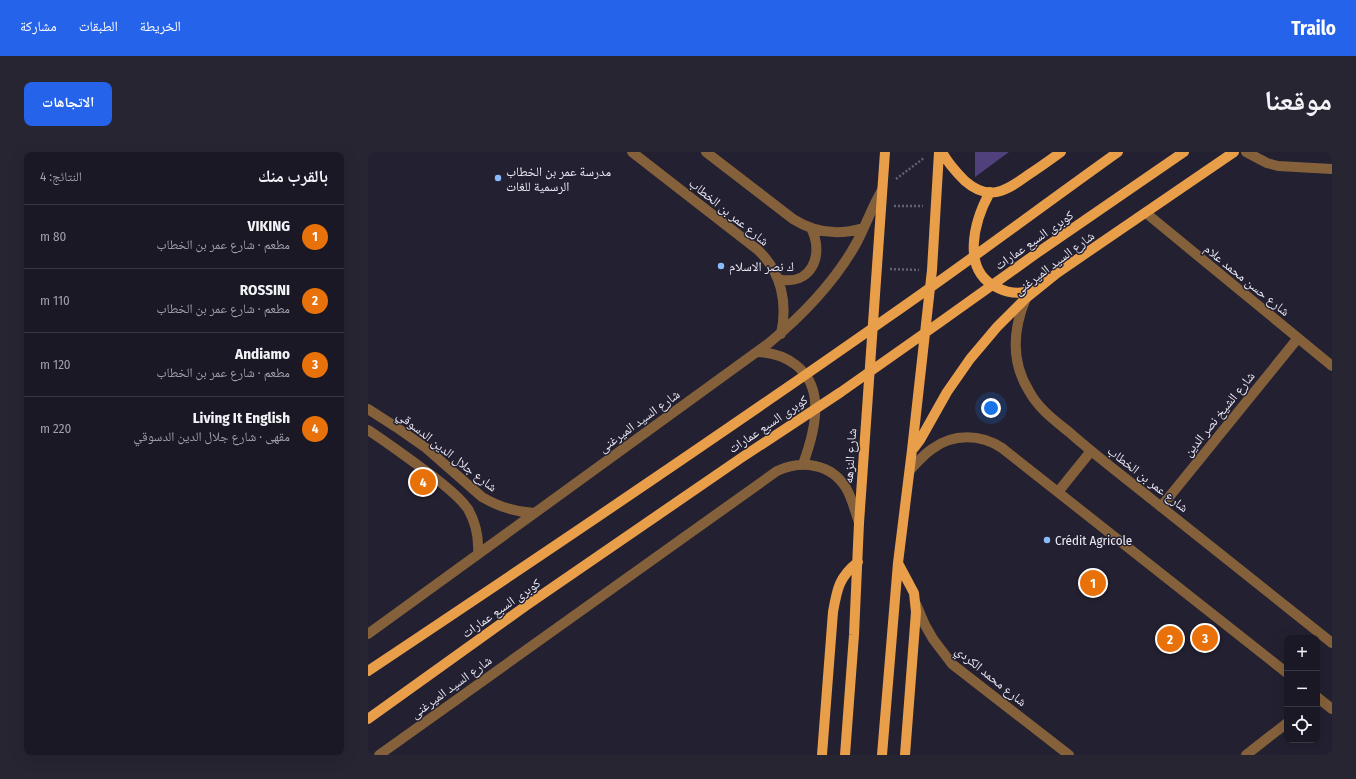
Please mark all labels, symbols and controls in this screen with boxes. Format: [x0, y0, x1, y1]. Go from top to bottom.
text: Trailo [1291, 17, 1336, 40]
text: مشاركة [20, 18, 57, 35]
text: الطبقات [79, 18, 118, 35]
text: الخريطة [140, 18, 181, 35]
button: الاتجاهات [24, 82, 112, 126]
text: موقعنا [1264, 84, 1332, 117]
place label: مدرسة عمر بن الخطاب الرسمية للغات [506, 164, 611, 195]
text: بالقرب منك [258, 166, 328, 187]
text: النتائج: 4 [40, 169, 82, 184]
marker: مدرسة عمر بن الخطاب الرسمية للغات [493, 173, 503, 183]
street label: شارع عمر بن الخطاب [685, 175, 772, 250]
street label: كوبرى السبع عمارات [992, 207, 1078, 274]
text: VIKING [248, 217, 290, 235]
street label: شارع السيد الميرغنى [1011, 228, 1098, 300]
text: 80 m [40, 229, 66, 244]
text: 1 [312, 229, 318, 244]
text: مطعم · شارع عمر بن الخطاب [157, 237, 290, 252]
street label: شارع حسن محمد علام [1200, 241, 1293, 321]
place label: ك نصر الاسلام [729, 259, 794, 275]
marker: ك نصر الاسلام [716, 261, 726, 271]
text: ROSSINI [240, 281, 290, 299]
text: 110 m [40, 293, 70, 308]
text: 2 [312, 293, 318, 308]
text: مطعم · شارع عمر بن الخطاب [157, 301, 290, 316]
text: Andiamo [235, 345, 290, 363]
text: 120 m [40, 357, 71, 372]
text: 3 [312, 357, 318, 372]
text: مطعم · شارع عمر بن الخطاب [157, 365, 290, 380]
street label: شارع الشيخ نصر الدين [1180, 369, 1259, 461]
street label: شارع السيد الميرغنى [596, 387, 684, 457]
street label: كوبرى السبع عمارات [726, 392, 812, 458]
your location [981, 398, 1001, 418]
street label: شارع جلال الدين الدسوقي [392, 407, 500, 497]
text: Living It English [193, 409, 290, 427]
text: 220 m [40, 421, 71, 436]
text: 4 [312, 421, 318, 436]
street label: شارع النزهه [841, 428, 861, 484]
text: مقهى · شارع جلال الدين الدسوقي [133, 429, 290, 444]
street label: شارع عمر بن الخطاب [1103, 443, 1191, 517]
pin: 4 [410, 467, 436, 497]
place label: Crédit Agricole [1055, 533, 1132, 548]
marker: Crédit Agricole [1042, 535, 1052, 545]
pin: 1 [1080, 568, 1106, 598]
street label: كوبرى السبع عمارات [459, 575, 545, 642]
pin: 3 [1192, 623, 1218, 653]
pin: 2 [1157, 624, 1183, 654]
map controls [1284, 635, 1320, 743]
button: + [1284, 635, 1320, 671]
street label: شارع محمد الكردي [950, 643, 1030, 712]
street label: شارع السيد الميرغنى [408, 653, 496, 723]
button: − [1284, 671, 1320, 707]
button: locate [1284, 707, 1320, 743]

